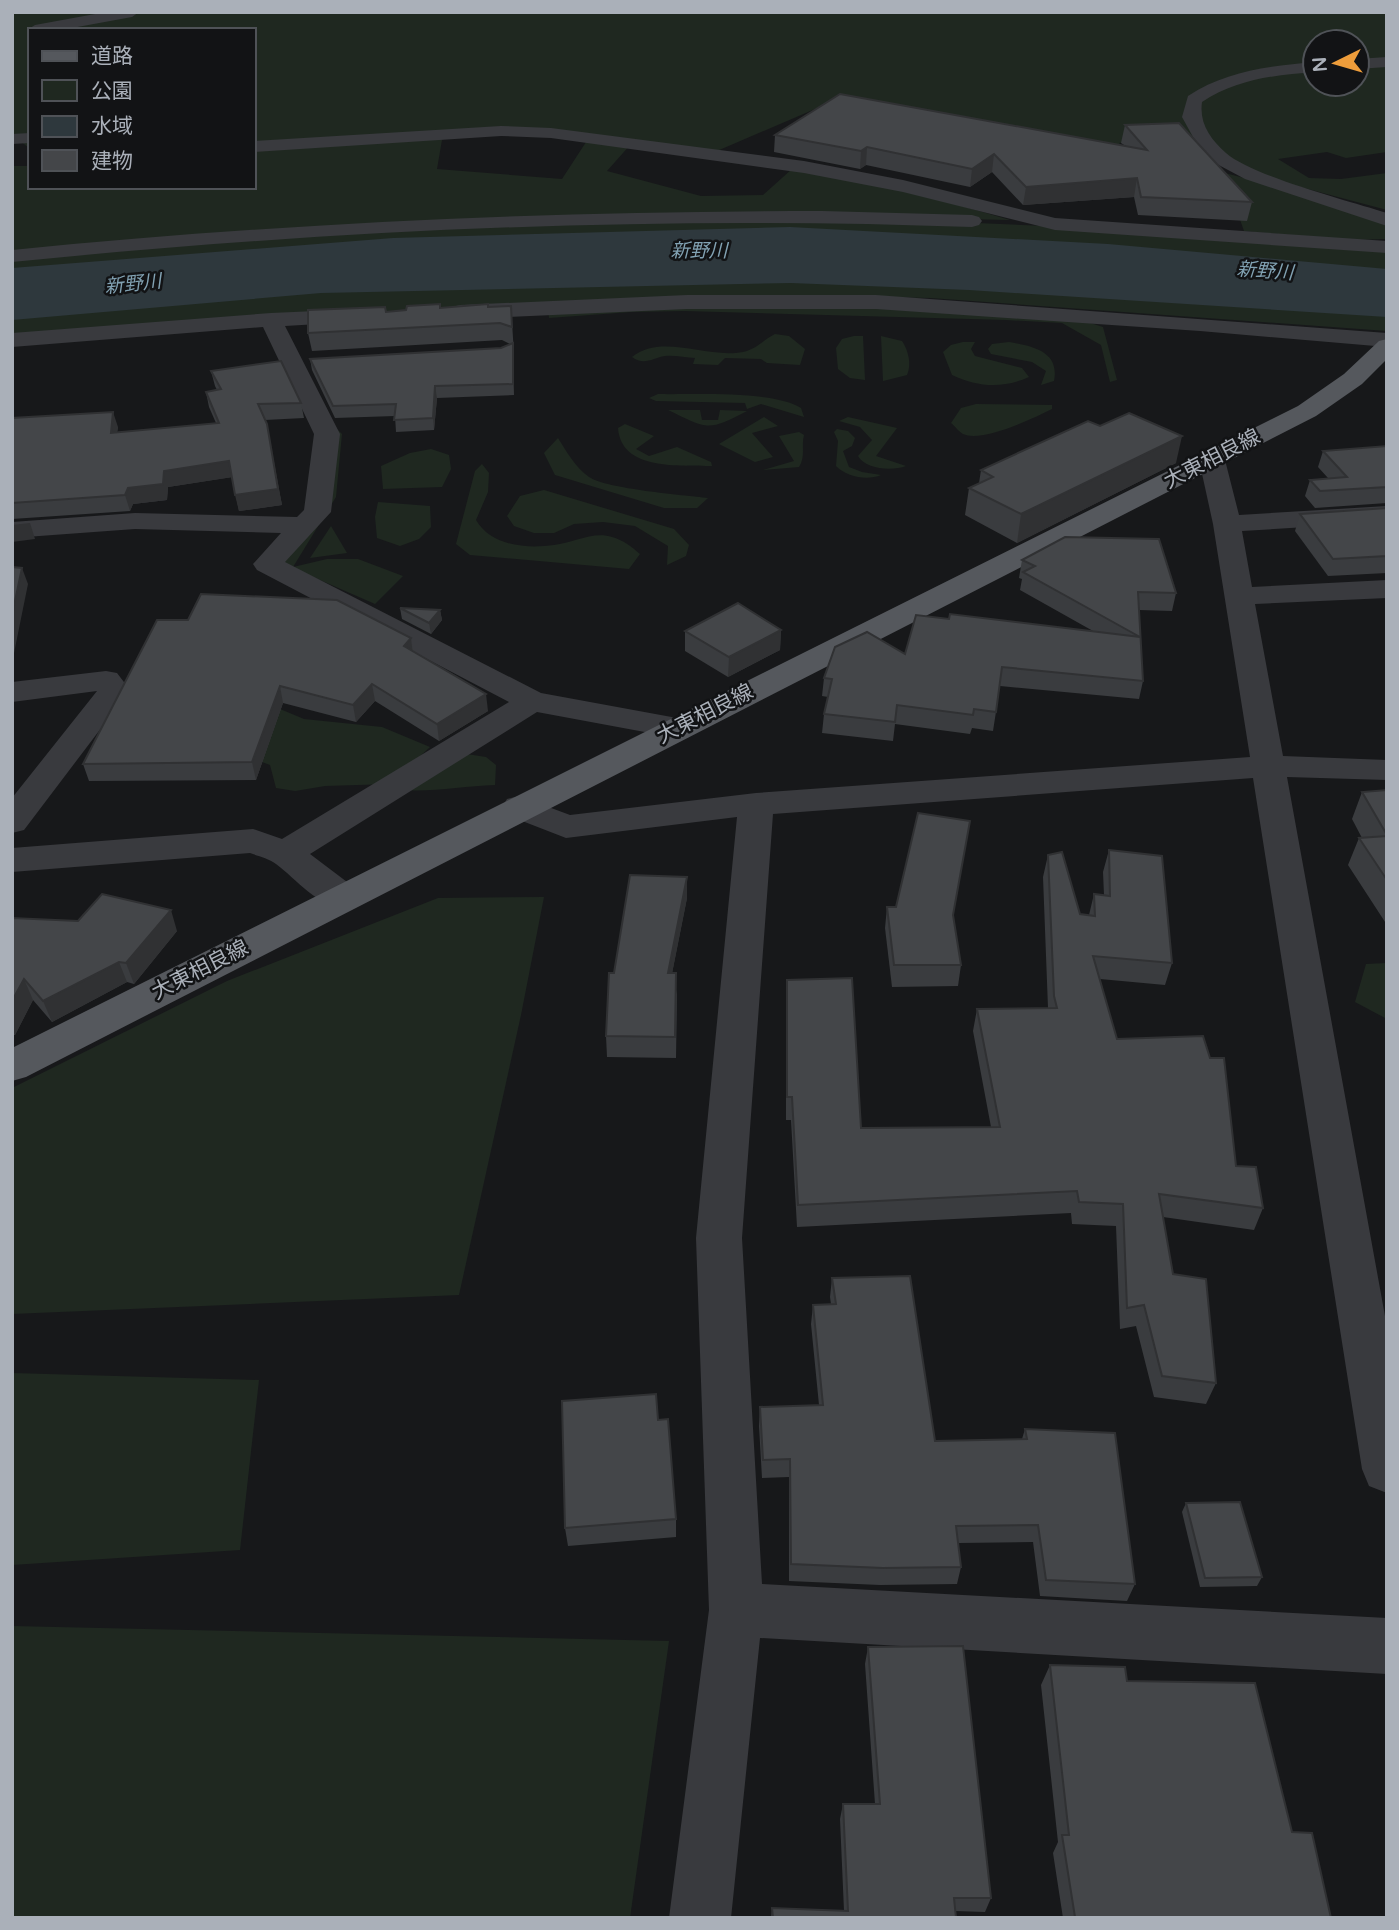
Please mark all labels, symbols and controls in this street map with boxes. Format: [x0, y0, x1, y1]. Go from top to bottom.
legend [28, 28, 256, 189]
north arrow [1301, 28, 1371, 98]
text: 道路 [91, 44, 133, 69]
text: N [1308, 56, 1332, 73]
text: 公園 [91, 79, 133, 104]
text: 水域 [91, 114, 133, 139]
text: 建物 [91, 149, 133, 174]
water label: 新野川 [670, 240, 729, 262]
water label: 新野川 [1236, 258, 1296, 284]
water label: 新野川 [103, 270, 164, 298]
street label: 大東相良線 [1160, 424, 1264, 494]
street label: 大東相良線 [653, 679, 757, 749]
street label: 大東相良線 [148, 935, 252, 1005]

